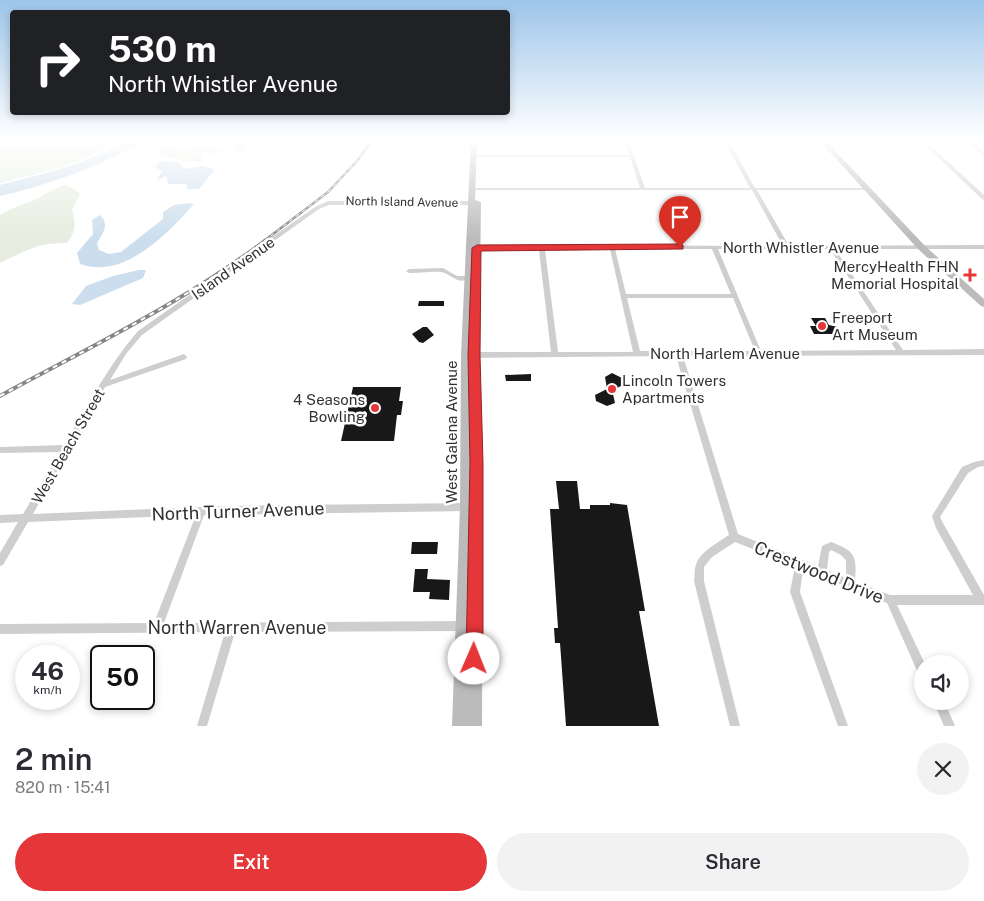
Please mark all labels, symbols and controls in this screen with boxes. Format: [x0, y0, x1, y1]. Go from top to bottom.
text: 530 m [108, 29, 217, 70]
icon: right [25, 30, 90, 95]
text: North Whistler Avenue [108, 71, 338, 97]
street label: North Island Avenue [346, 194, 459, 210]
pin [659, 196, 701, 247]
icon: arrive [666, 203, 694, 231]
street label: Island Avenue [188, 233, 278, 303]
street label: North Whistler Avenue [723, 239, 879, 256]
place label: MercyHealth FHN Memorial Hospital [831, 258, 959, 292]
marker: MercyHealth FHN Memorial Hospital [963, 268, 977, 282]
place label: Freeport Art Museum [832, 309, 918, 343]
marker: Freeport Art Museum [816, 320, 828, 332]
street label: North Harlem Avenue [650, 345, 800, 362]
street label: West Galena Avenue [443, 360, 460, 504]
place label: Lincoln Towers Apartments [622, 372, 726, 406]
marker: Lincoln Towers Apartments [606, 383, 618, 395]
street label: West Beach Street [28, 385, 108, 507]
place label: 4 Seasons Bowling [293, 391, 365, 425]
marker: 4 Seasons Bowling [369, 402, 381, 414]
street label: North Turner Avenue [151, 497, 325, 525]
street label: Crestwood Drive [751, 536, 887, 608]
street label: North Warren Avenue [148, 617, 326, 638]
position arrow [447, 632, 499, 684]
speed limit sign: 50 [90, 645, 155, 710]
map controls [914, 655, 969, 710]
button: sound [914, 655, 969, 710]
text: 46 [31, 656, 64, 686]
text: km/h [33, 683, 62, 697]
text: 2 min [15, 741, 92, 777]
button: close [917, 743, 969, 795]
text: 820 m · 15:41 [15, 778, 111, 797]
button: Exit [15, 833, 487, 891]
button: Share [497, 833, 969, 891]

